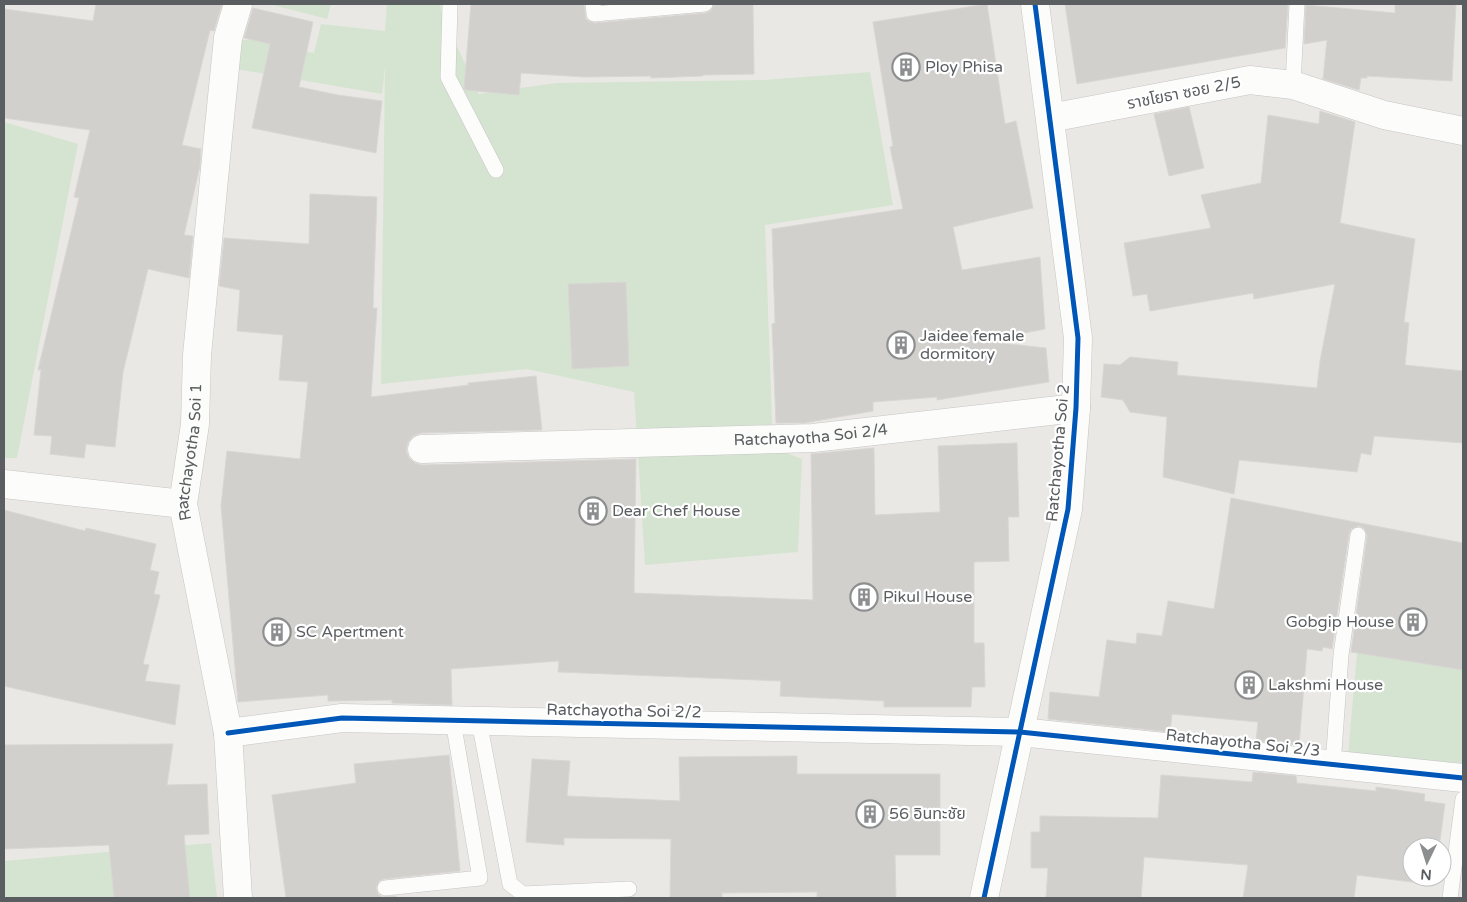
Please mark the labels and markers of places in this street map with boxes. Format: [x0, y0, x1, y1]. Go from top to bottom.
building icon: Ploy Phisa [891, 52, 921, 82]
place label: Ploy Phisa [925, 57, 1003, 77]
place label: Jaidee female dormitory [920, 326, 1024, 364]
building icon: Jaidee female dormitory [886, 330, 916, 360]
building icon: Dear Chef House [578, 496, 608, 526]
place label: Dear Chef House [612, 501, 740, 521]
building icon: Pikul House [849, 582, 879, 612]
place label: Pikul House [883, 587, 972, 607]
building icon: Gobgip House [1398, 607, 1428, 637]
place label: Gobgip House [1286, 612, 1394, 632]
building icon: SC Apertment [262, 617, 292, 647]
place label: SC Apertment [296, 622, 404, 642]
building icon: Lakshmi House [1234, 670, 1264, 700]
place label: Lakshmi House [1268, 675, 1383, 695]
building icon: 56 อินทะชัย [855, 799, 885, 829]
place label: 56 อินทะชัย [889, 804, 966, 824]

